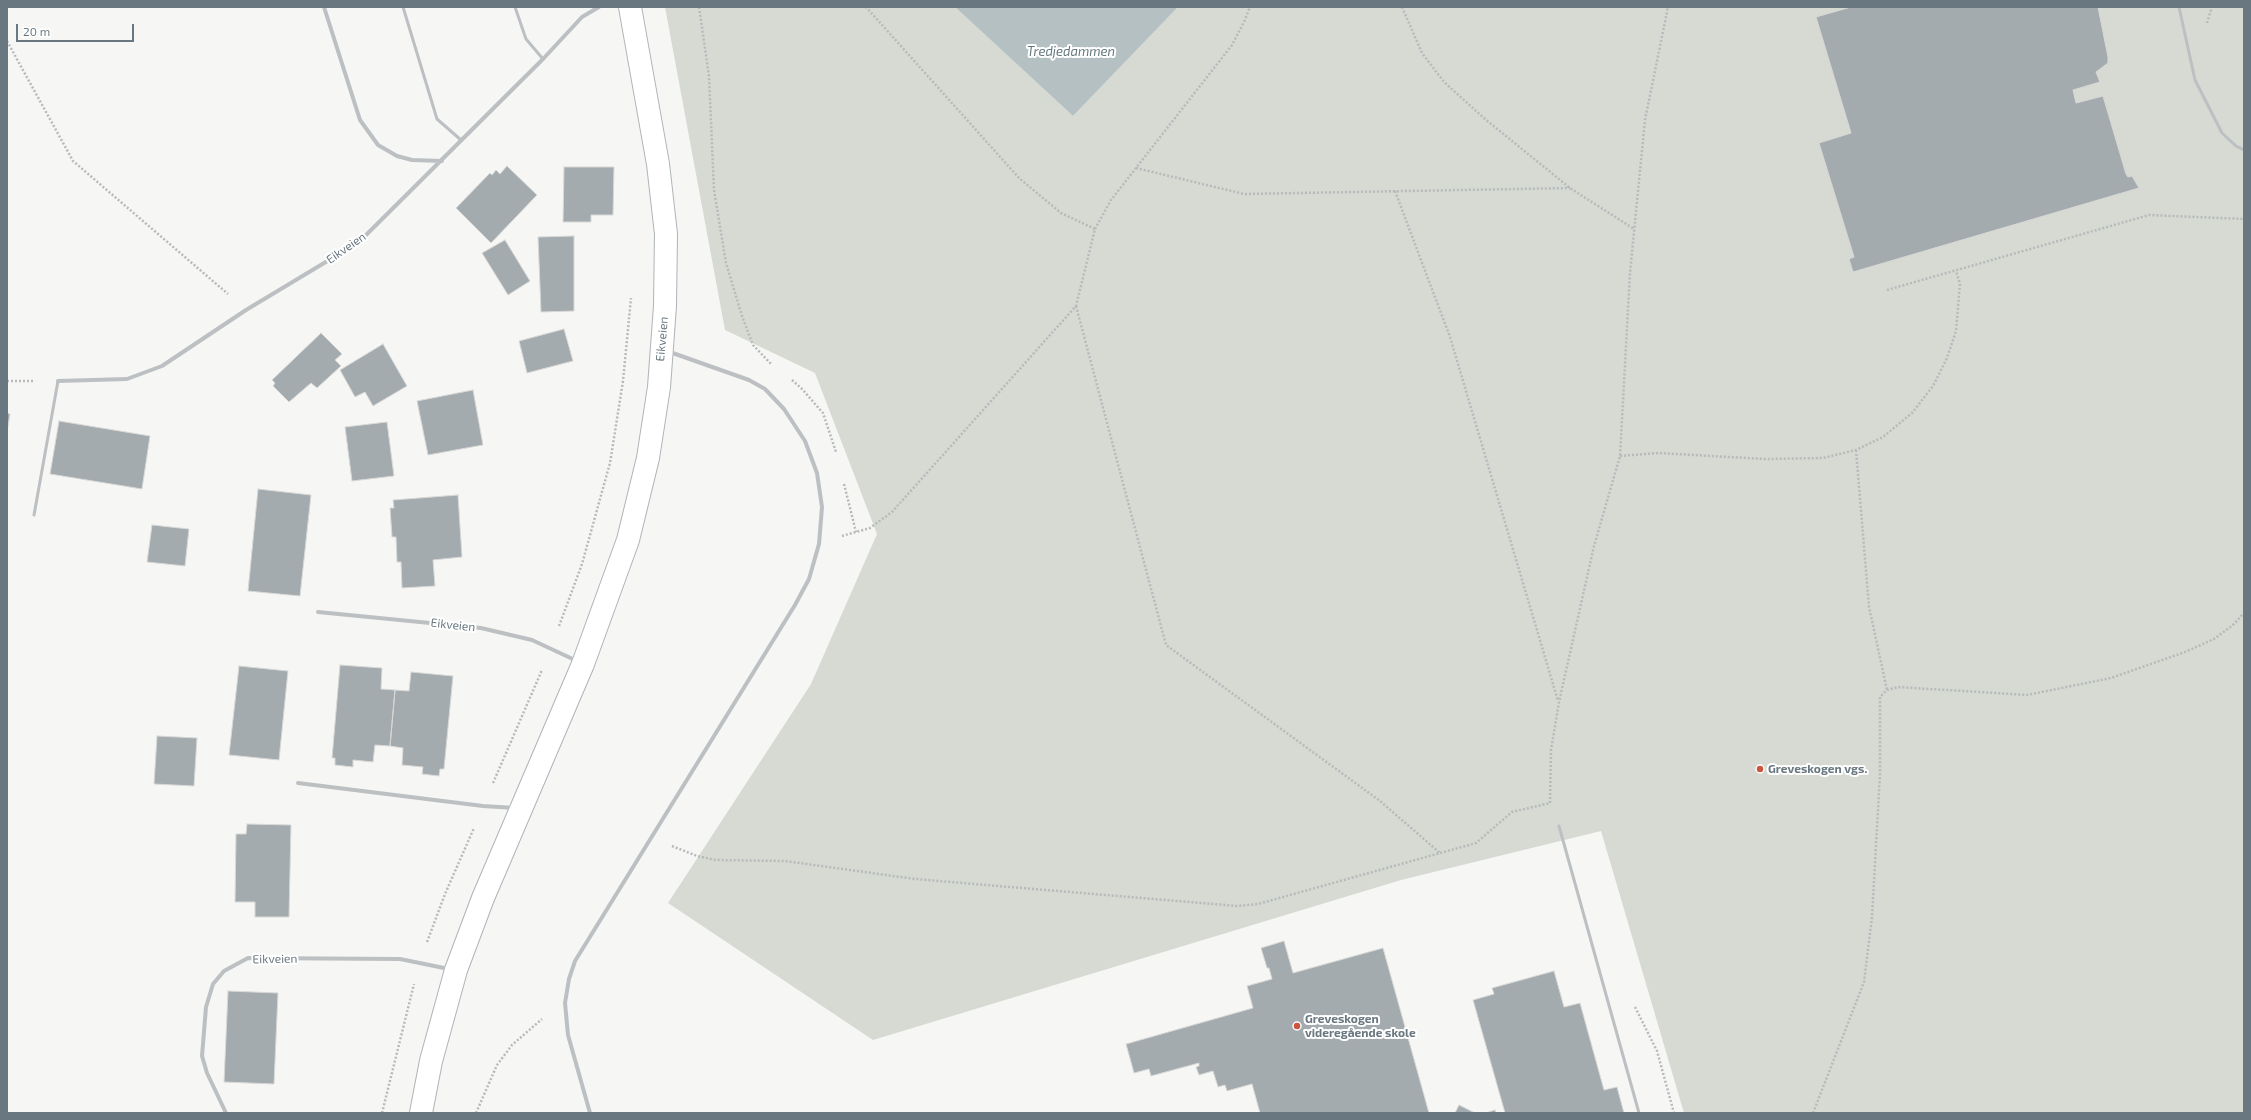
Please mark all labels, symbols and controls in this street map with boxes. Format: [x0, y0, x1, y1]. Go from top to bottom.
scale bar [18, 16, 136, 42]
text: 20 m [23, 24, 50, 38]
water label: Tredjedammen [1027, 44, 1115, 60]
street label: Eikveien [323, 229, 369, 267]
street label: Eikveien [653, 316, 671, 362]
street label: Eikveien [430, 615, 476, 635]
place label: Greveskogen vgs. [1768, 762, 1867, 776]
marker: Greveskogen vgs. [1755, 764, 1765, 774]
street label: Eikveien [252, 951, 298, 967]
place label: Greveskogen videregående skole [1305, 1012, 1416, 1040]
marker: Greveskogen videregående skole [1292, 1021, 1302, 1031]

